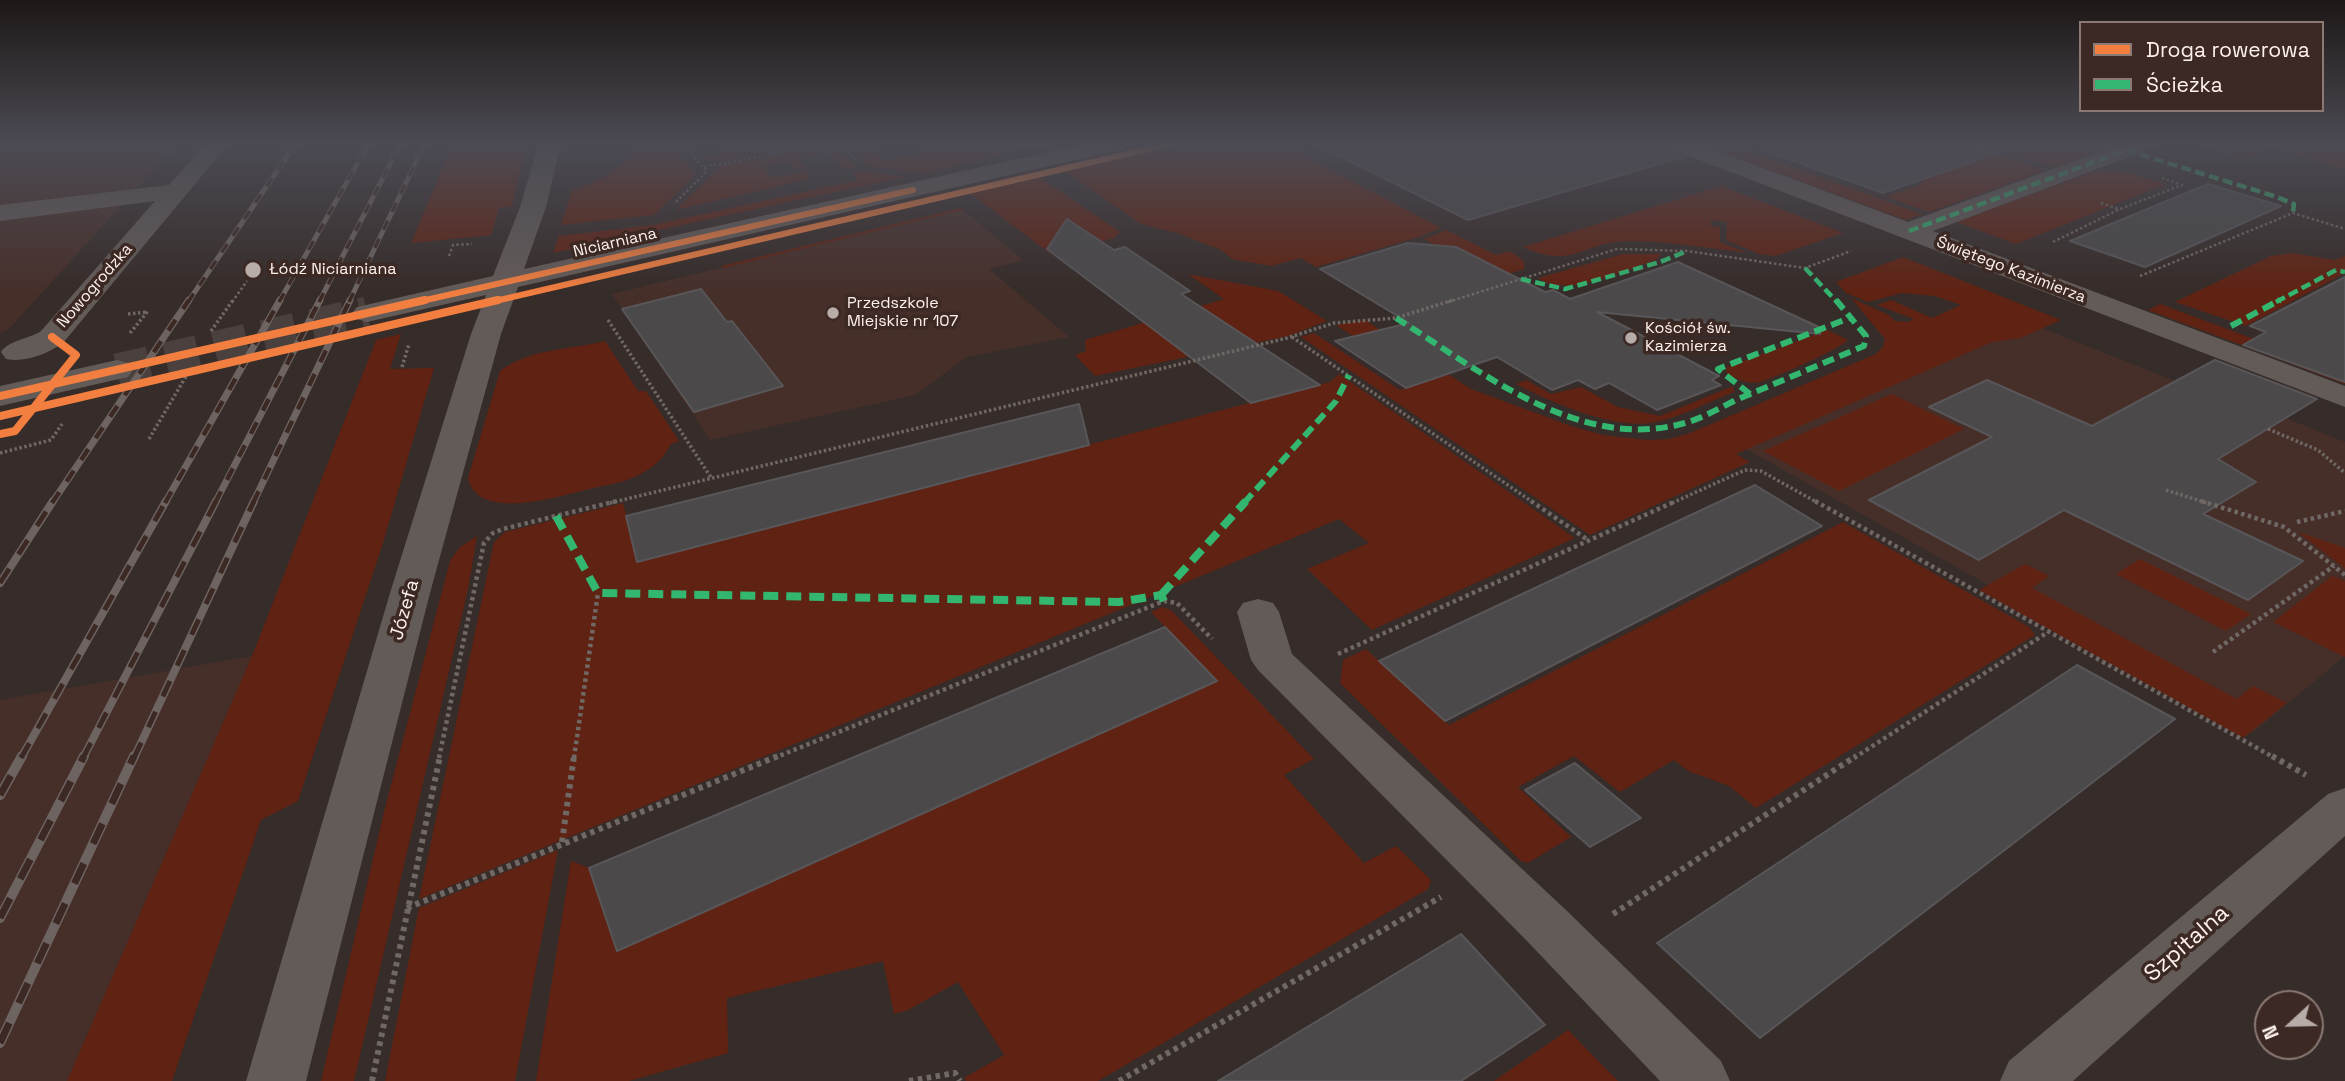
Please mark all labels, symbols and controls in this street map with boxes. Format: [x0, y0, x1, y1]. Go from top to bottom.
legend [2079, 21, 2324, 112]
text: Droga rowerowa [2146, 36, 2310, 63]
text: Ścieżka [2146, 71, 2223, 98]
street label: Niciarniana [571, 224, 659, 262]
street label: Świętego Kazimierza [1934, 233, 2088, 307]
street label: Nowogrodzka [53, 240, 137, 332]
marker: Łódź Niciarniana [243, 260, 263, 280]
place label: Łódź Niciarniana [269, 260, 396, 280]
place label: Przedszkole Miejskie nr 107 [847, 294, 958, 332]
marker: Przedszkole Miejskie nr 107 [825, 305, 841, 321]
place label: Kościół św. Kazimierza [1645, 319, 1731, 357]
marker: Kościół św. Kazimierza [1623, 330, 1639, 346]
street label: Józefa [386, 577, 424, 643]
street label: Szpitalna [2139, 900, 2235, 988]
north arrow [2254, 990, 2324, 1060]
text: N [2257, 1022, 2285, 1043]

